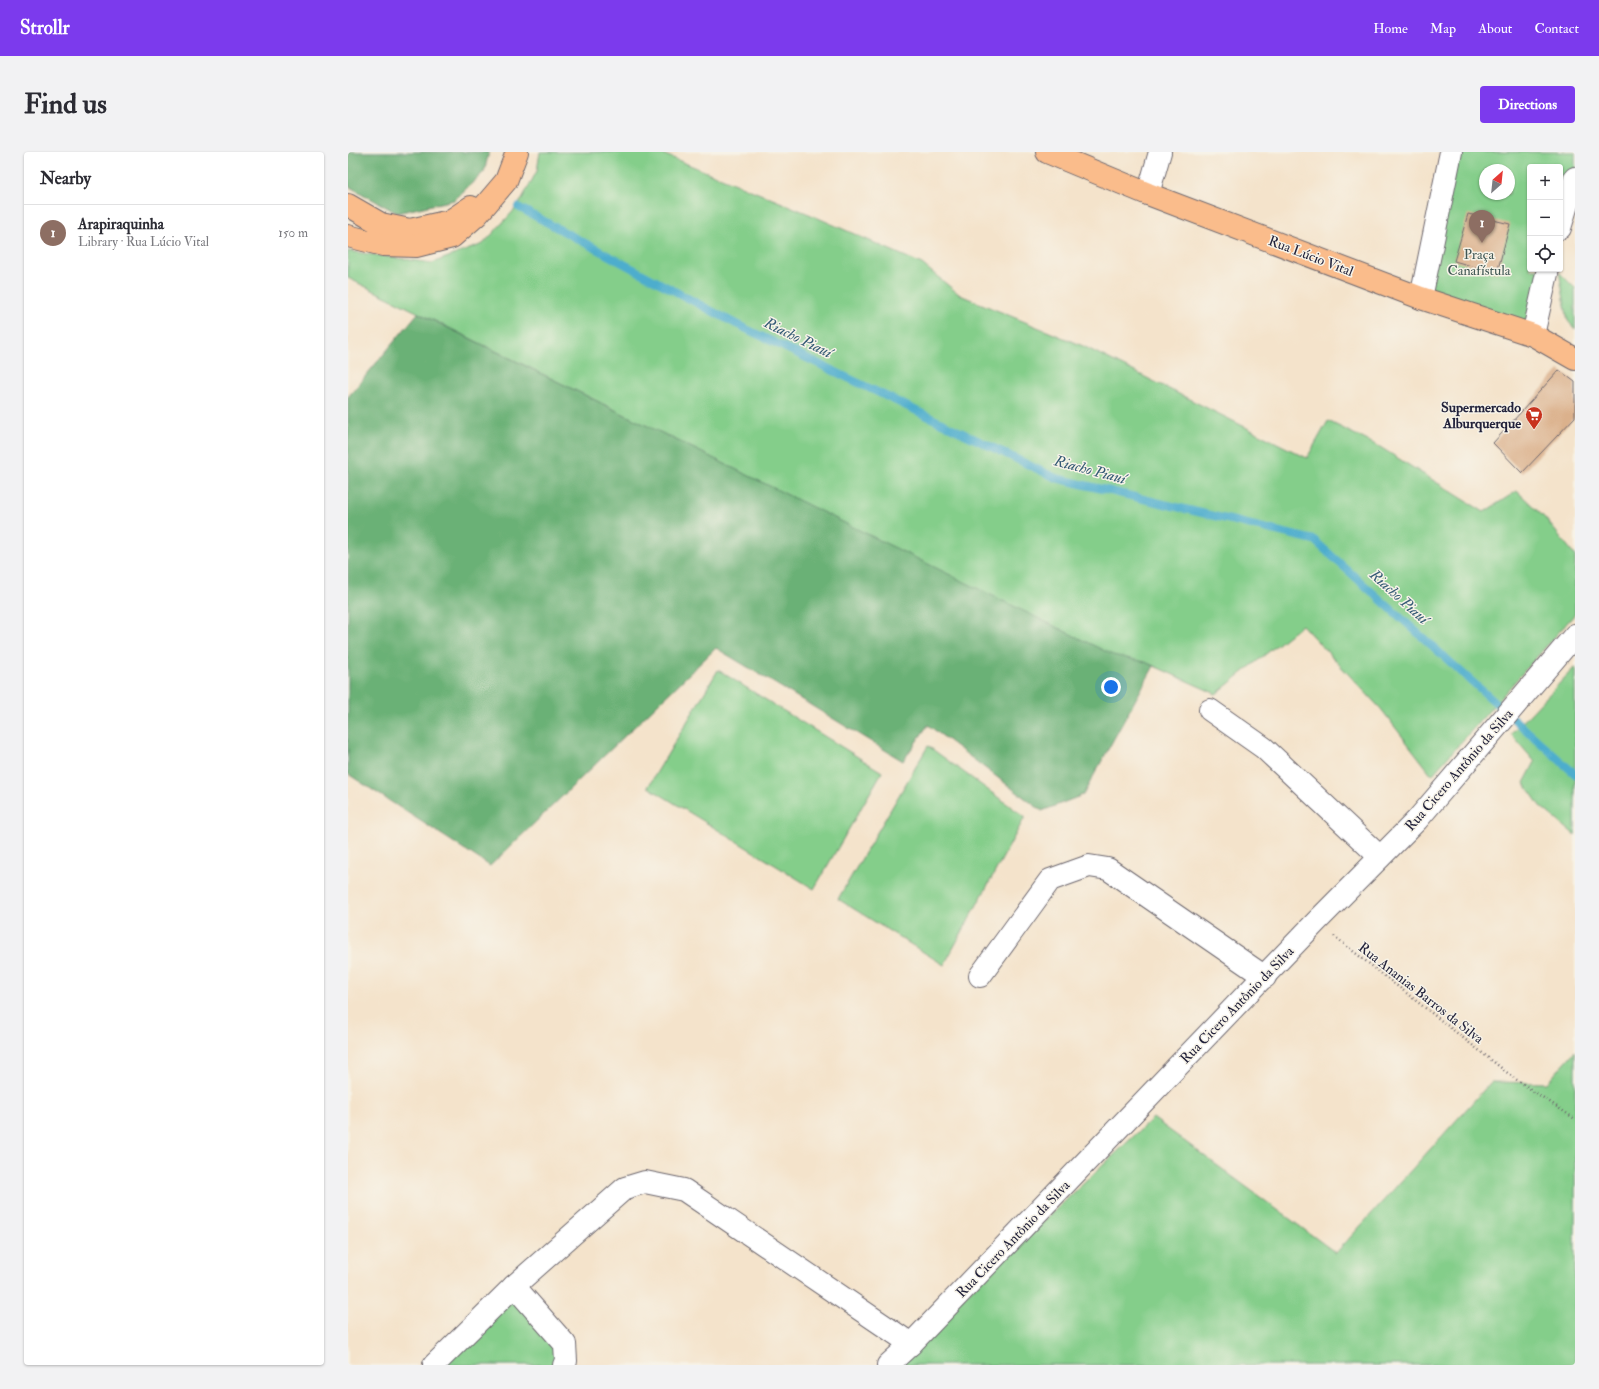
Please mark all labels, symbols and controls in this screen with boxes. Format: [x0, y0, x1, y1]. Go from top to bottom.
text: Strollr [20, 16, 70, 40]
text: Home [1373, 20, 1408, 37]
text: Map [1430, 20, 1456, 37]
text: About [1478, 20, 1512, 37]
text: Contact [1534, 20, 1579, 37]
button: Directions [1480, 86, 1575, 123]
text: Find us [24, 87, 107, 122]
north arrow [1479, 164, 1515, 200]
map controls [1527, 164, 1563, 272]
button: + [1527, 164, 1563, 200]
text: Nearby [40, 168, 91, 189]
button: − [1527, 200, 1563, 236]
pin: 1 [1469, 210, 1495, 243]
text: Arapiraquinha [78, 215, 164, 234]
text: 1 [51, 225, 55, 241]
text: 150 m [278, 225, 308, 241]
street label: Rua Lúcio Vital [1266, 232, 1356, 280]
text: Library · Rua Lúcio Vital [78, 234, 209, 250]
button: locate [1527, 236, 1563, 272]
park label: Praça Canafístula [1447, 246, 1511, 279]
water label: Riacho Piauí [760, 313, 838, 364]
place label: Supermercado Alburquerque [1441, 399, 1521, 433]
supermarket icon: Supermercado Alburquerque [1524, 405, 1544, 430]
water label: Riacho Piauí [1051, 451, 1131, 489]
water label: Riacho Piauí [1365, 565, 1435, 630]
your location [1101, 677, 1121, 697]
street label: Rua Cicero Antônio da Silva [1401, 705, 1517, 834]
street label: Rua Ananias Barros da Silva [1355, 939, 1487, 1047]
street label: Rua Cicero Antônio da Silva [1177, 943, 1298, 1067]
street label: Rua Cicero Antônio da Silva [953, 1177, 1074, 1301]

